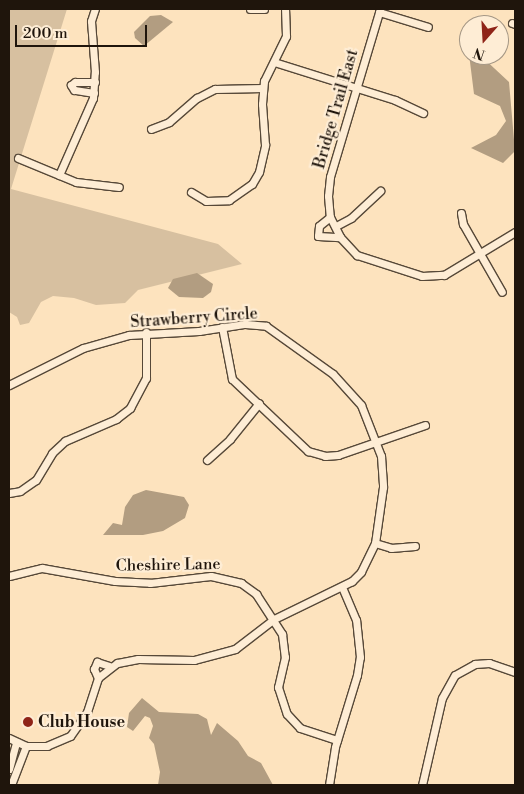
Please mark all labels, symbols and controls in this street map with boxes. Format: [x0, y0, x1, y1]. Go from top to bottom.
scale bar [18, 15, 150, 47]
north arrow [459, 15, 509, 65]
text: 200 m [23, 24, 68, 43]
text: N [471, 43, 488, 64]
street label: Bridge Trail East [310, 47, 362, 171]
street label: Strawberry Circle [130, 304, 258, 332]
street label: Cheshire Lane [115, 554, 221, 576]
place label: Club House [38, 712, 125, 732]
marker: Club House [22, 716, 34, 728]

